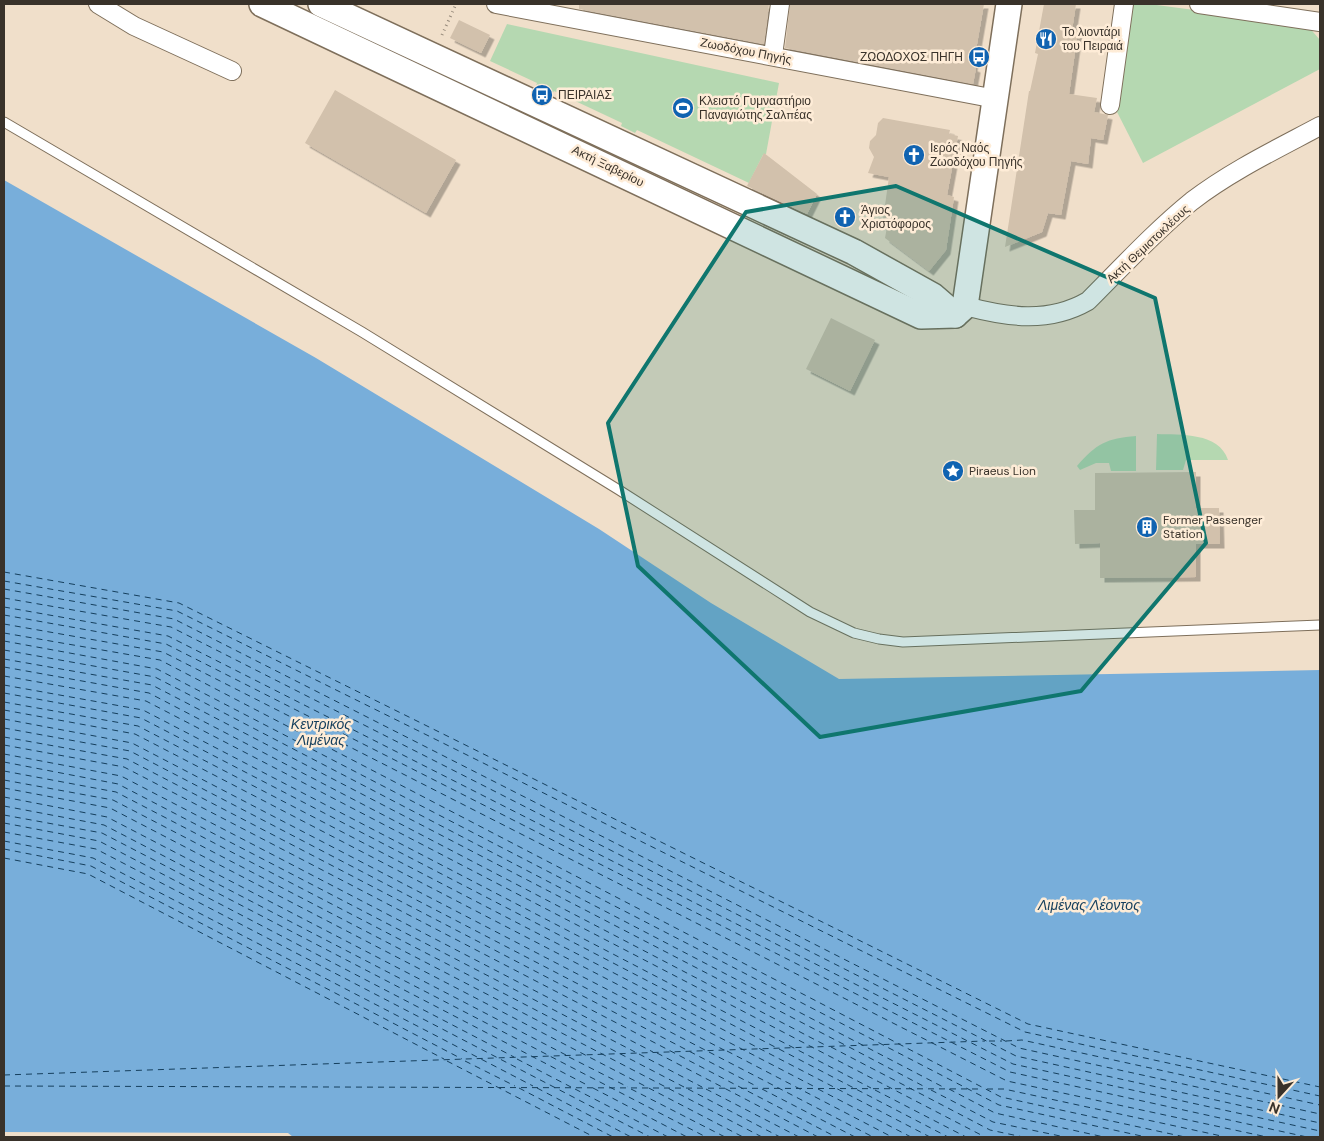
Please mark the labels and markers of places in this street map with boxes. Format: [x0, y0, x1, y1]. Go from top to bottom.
place label: Το λιοντάρι του Πειραιά [1062, 24, 1123, 54]
restaurant icon: Το λιοντάρι του Πειραιά [1034, 27, 1058, 51]
bus stop icon: ΖΩΟΔΟΧΟΣ ΠΗΓΗ [967, 45, 991, 69]
place label: ΖΩΟΔΟΧΟΣ ΠΗΓΗ [860, 49, 963, 65]
bus stop icon: ΠΕΙΡΑΙΑΣ [530, 83, 554, 107]
place label: ΠΕΙΡΑΙΑΣ [558, 87, 612, 103]
place label: Κλειστό Γυμναστήριο Παναγιώτης Σαλπέας [699, 93, 812, 123]
sports icon: Κλειστό Γυμναστήριο Παναγιώτης Σαλπέας [671, 96, 695, 120]
place label: Ιερός Ναός Ζωοδόχου Πηγής [930, 140, 1023, 170]
church icon: Ιερός Ναός Ζωοδόχου Πηγής [902, 143, 926, 167]
place label: Άγιος Χριστόφορος [861, 202, 931, 232]
church icon: Άγιος Χριστόφορος [833, 205, 857, 229]
place icon: Piraeus Lion [941, 459, 965, 483]
place label: Piraeus Lion [969, 463, 1036, 479]
place label: Former Passenger Station [1163, 512, 1263, 542]
building icon: Former Passenger Station [1135, 515, 1159, 539]

